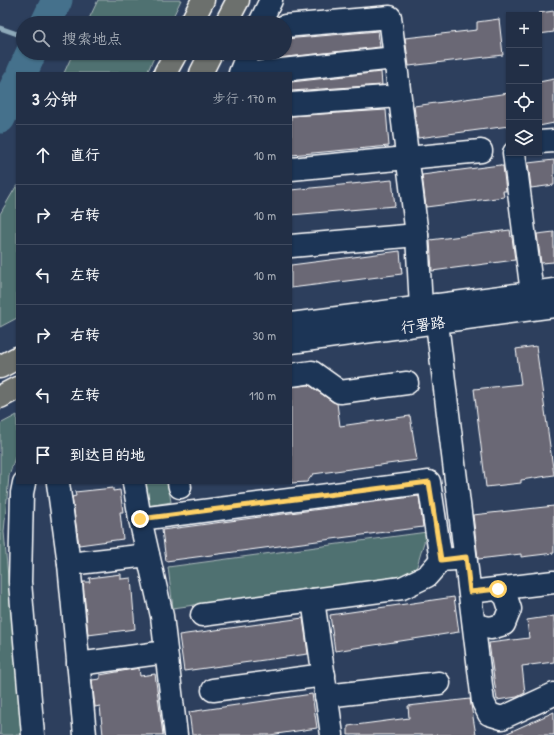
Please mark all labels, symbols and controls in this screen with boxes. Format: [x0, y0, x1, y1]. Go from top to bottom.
map controls [506, 12, 542, 156]
button: + [506, 12, 542, 48]
search box [16, 16, 292, 60]
icon: search [30, 27, 52, 49]
text: 搜索地点 [62, 28, 122, 49]
button: − [506, 48, 542, 84]
button: locate [506, 84, 542, 120]
text: 3 分钟 [32, 87, 78, 110]
text: 步行 · 170 m [213, 89, 276, 107]
button: layers [506, 120, 542, 156]
icon: ahead [32, 144, 54, 166]
text: 直行 [70, 144, 100, 165]
text: 10 m [254, 146, 276, 164]
icon: right [32, 204, 54, 226]
text: 右转 [70, 204, 100, 225]
text: 10 m [254, 206, 276, 224]
icon: left [32, 264, 54, 286]
text: 左转 [70, 264, 100, 285]
text: 10 m [254, 266, 276, 284]
street label: 行署路 [399, 311, 447, 338]
icon: right [32, 324, 54, 346]
text: 右转 [70, 324, 100, 345]
text: 30 m [253, 326, 276, 344]
icon: left [32, 384, 54, 406]
text: 左转 [70, 384, 100, 405]
text: 110 m [249, 386, 276, 404]
icon: arrive [32, 444, 54, 466]
text: 到达目的地 [70, 444, 145, 465]
route end [131, 510, 149, 528]
route start [489, 580, 507, 598]

